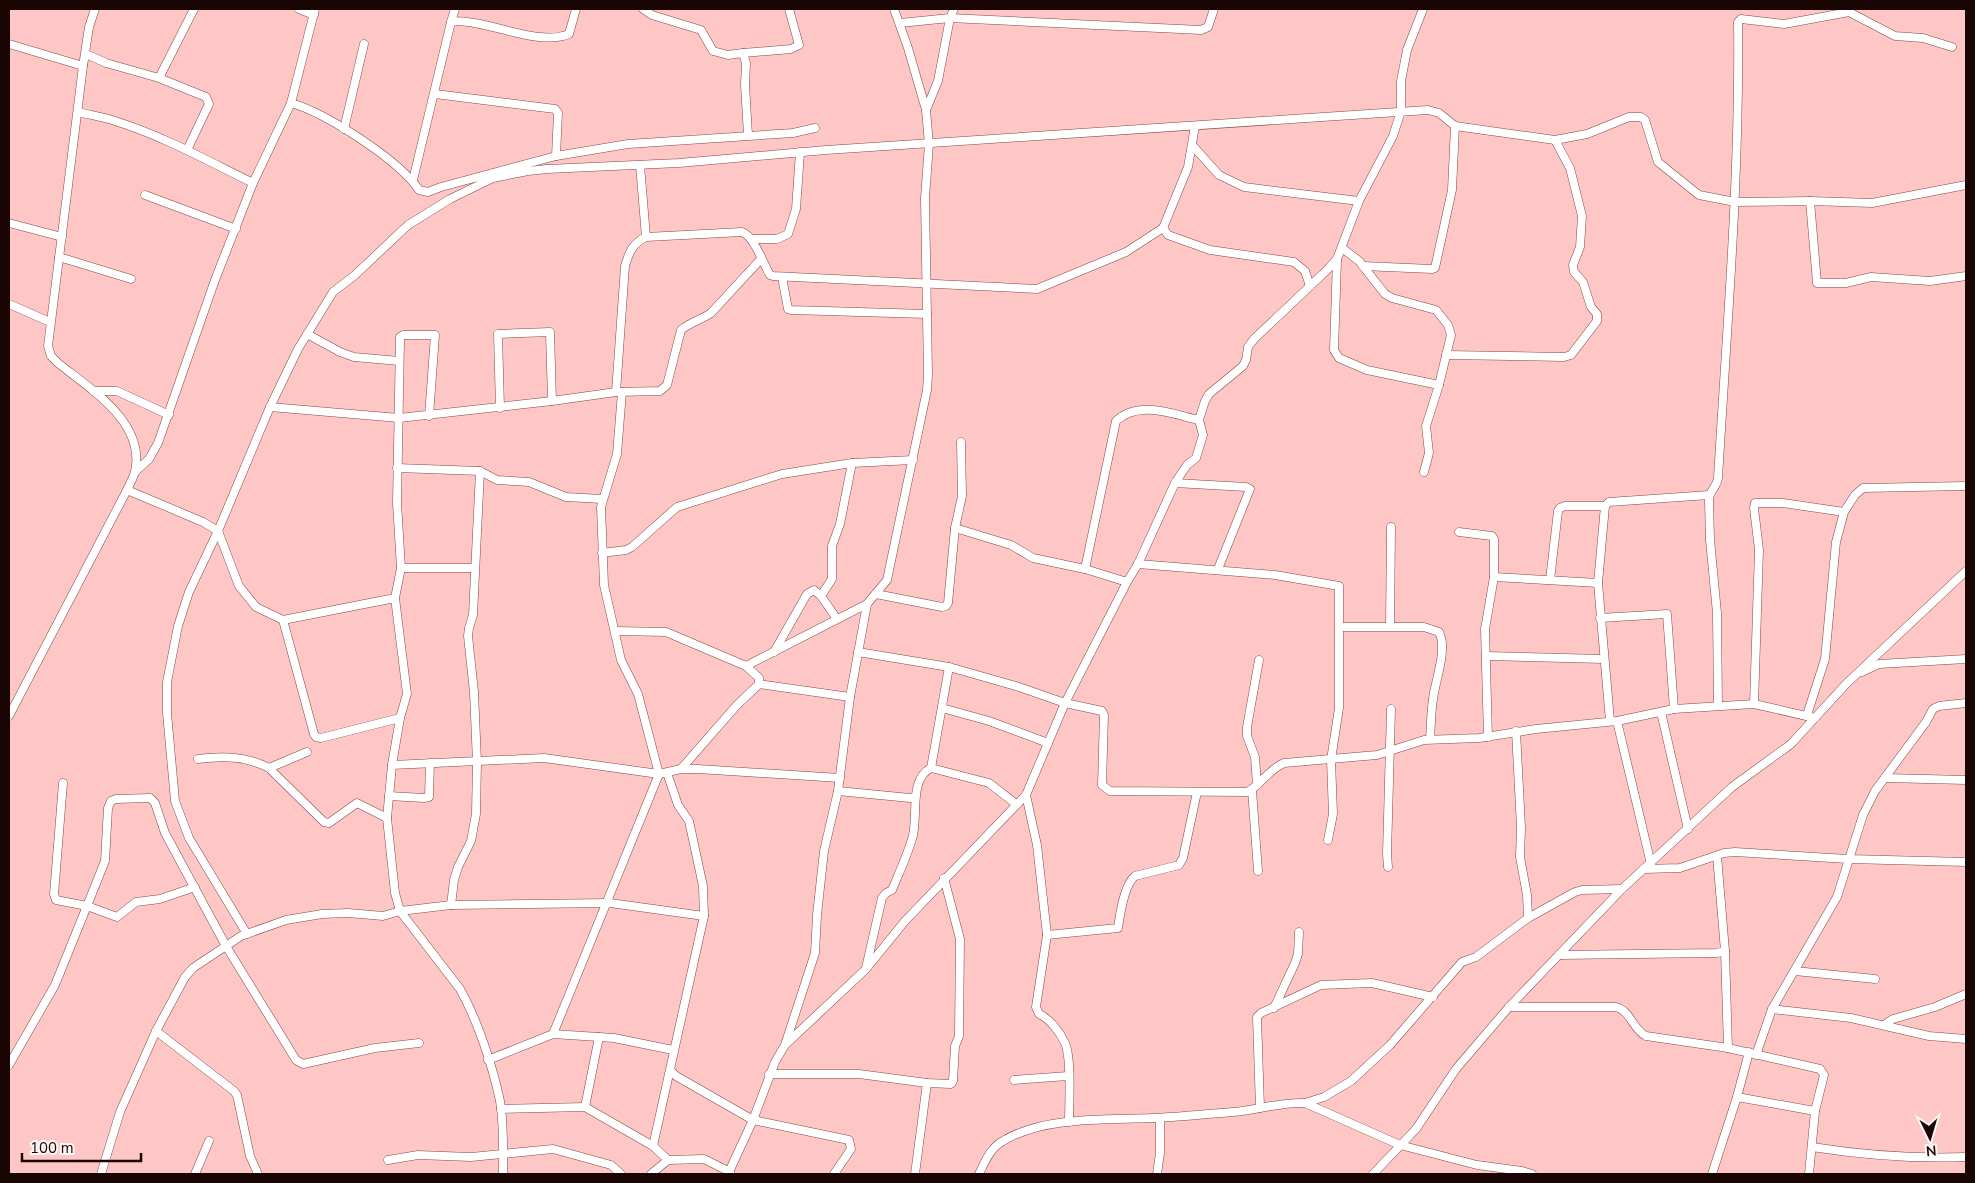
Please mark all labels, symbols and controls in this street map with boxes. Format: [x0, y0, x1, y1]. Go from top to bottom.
north arrow [1905, 1113, 1955, 1163]
scale bar [22, 1130, 141, 1162]
text: 100 m [30, 1138, 74, 1158]
text: N [1925, 1141, 1937, 1160]

